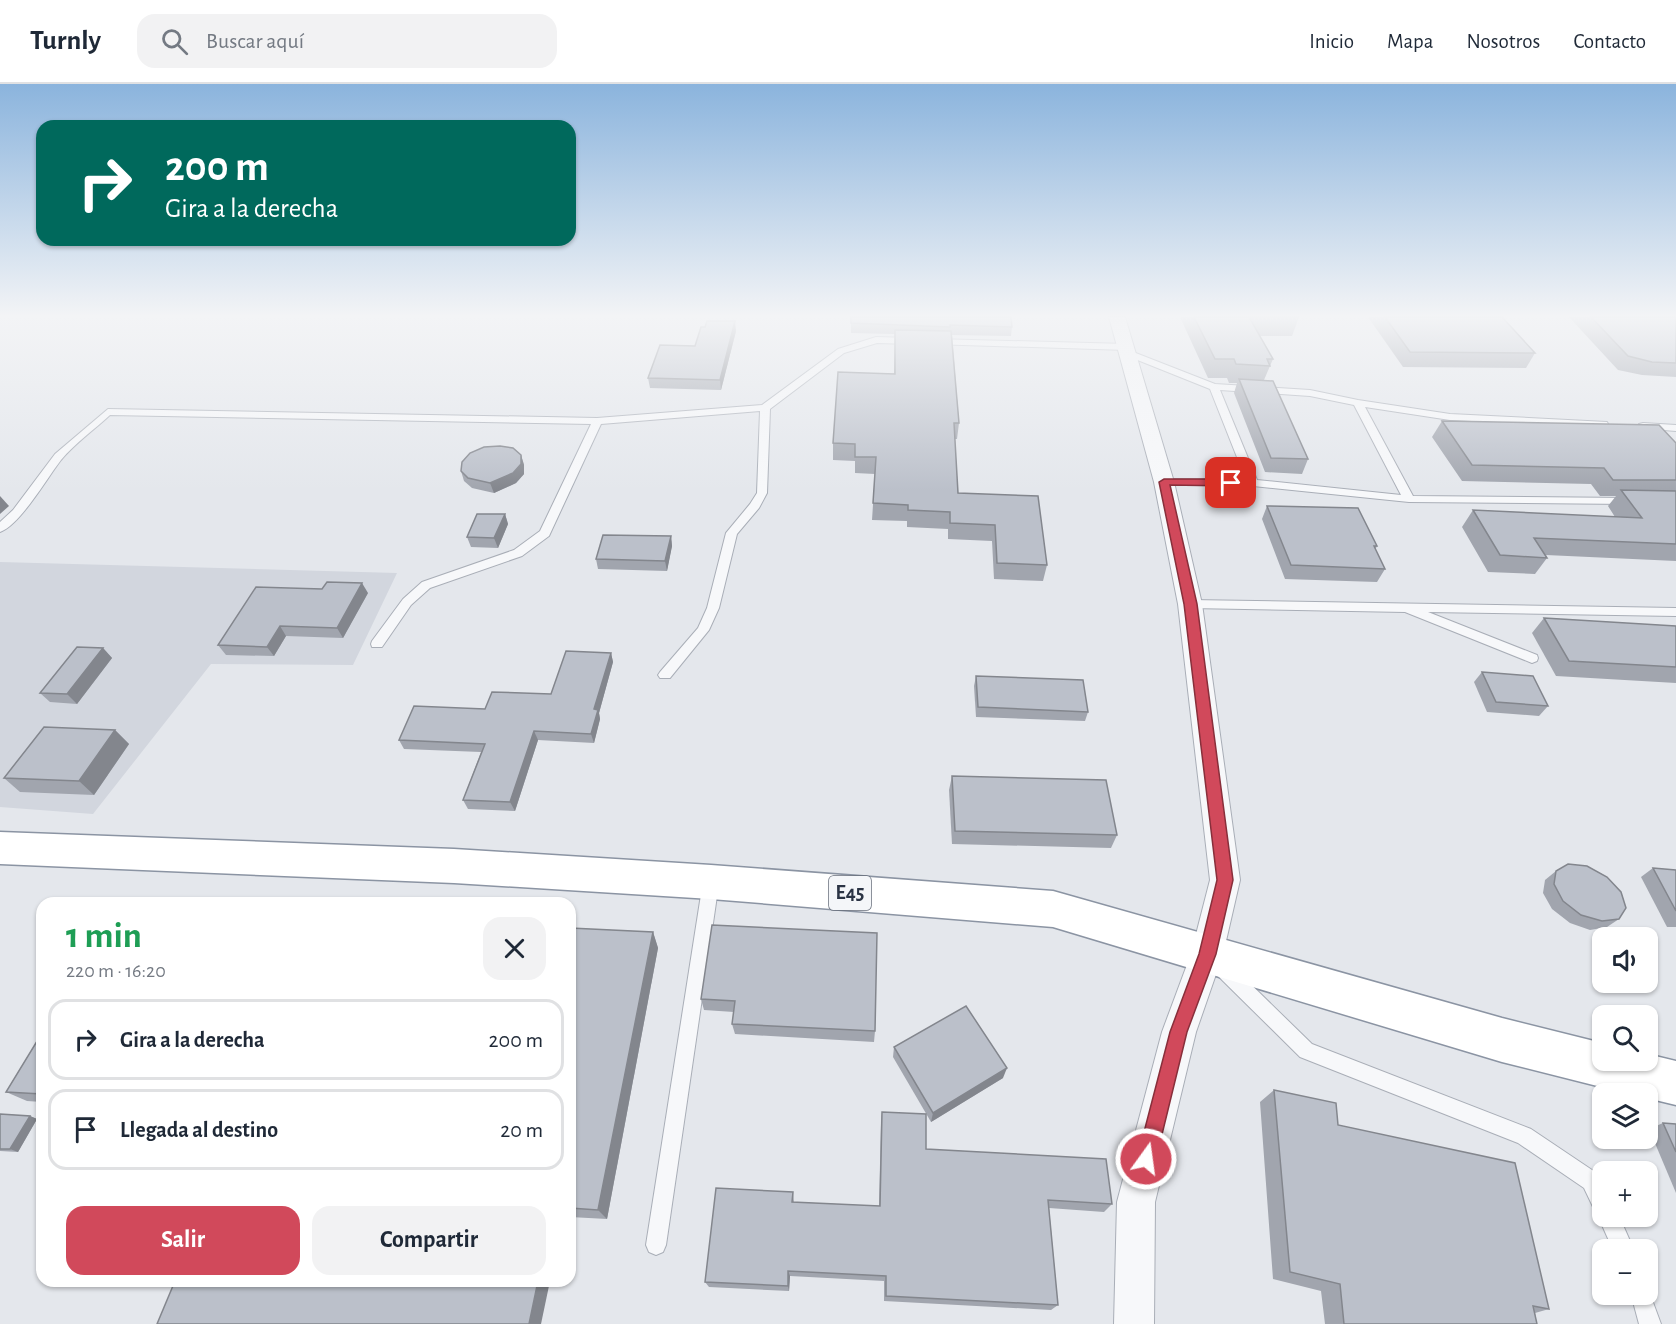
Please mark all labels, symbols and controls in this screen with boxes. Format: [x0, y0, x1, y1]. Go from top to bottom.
search box [137, 14, 557, 68]
icon: search [158, 25, 191, 58]
text: Turnly [30, 27, 101, 55]
text: Buscar aquí [206, 30, 304, 52]
text: Inicio [1309, 31, 1354, 52]
text: Mapa [1387, 31, 1434, 52]
text: Nosotros [1467, 31, 1540, 52]
text: Contacto [1573, 31, 1646, 52]
icon: right [66, 144, 144, 222]
text: 200 m [165, 146, 269, 188]
text: Gira a la derecha [165, 195, 338, 222]
pin [1205, 457, 1256, 508]
icon: arrive [1214, 466, 1247, 499]
road number: E45 [829, 876, 871, 910]
button: close [483, 917, 546, 980]
text: 1 min [66, 918, 142, 954]
map controls [1592, 927, 1658, 1305]
button: sound [1592, 927, 1658, 993]
text: 220 m · 16:20 [66, 961, 166, 981]
button: search [1592, 1005, 1658, 1071]
icon: right [69, 1023, 102, 1056]
text: Gira a la derecha [120, 1029, 265, 1051]
text: 200 m [489, 1029, 543, 1051]
button: layers [1592, 1083, 1658, 1149]
icon: arrive [69, 1113, 102, 1146]
text: Llegada al destino [120, 1119, 278, 1141]
text: 20 m [500, 1119, 543, 1141]
position arrow [1114, 1127, 1178, 1191]
button: + [1592, 1161, 1658, 1227]
button: Salir [66, 1206, 300, 1275]
button: Compartir [312, 1206, 546, 1275]
button: − [1592, 1239, 1658, 1305]

